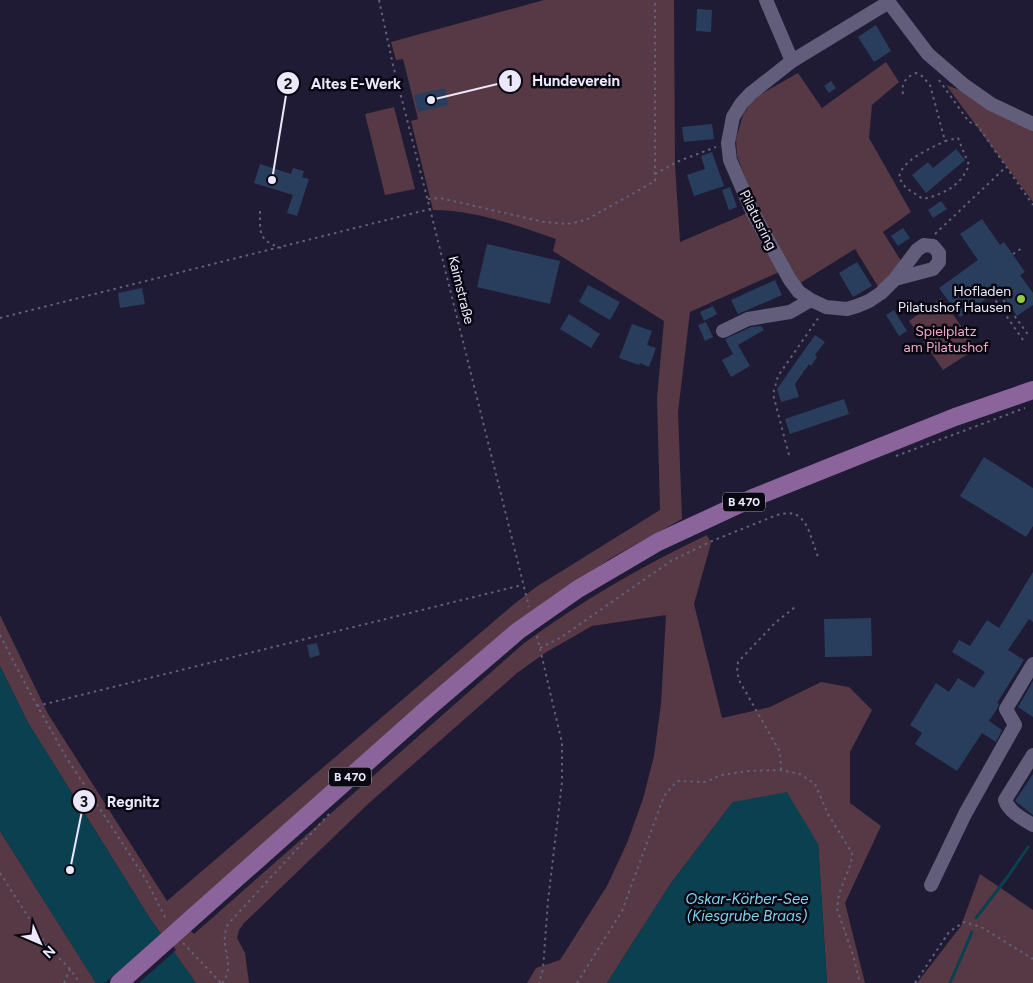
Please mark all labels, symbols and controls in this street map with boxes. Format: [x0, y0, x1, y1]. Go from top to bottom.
callout: Hundeverein [497, 66, 630, 96]
callout: Altes E-Werk [275, 68, 411, 98]
text: 1 [507, 72, 513, 90]
text: Hundeverein [532, 72, 620, 90]
text: 2 [284, 75, 293, 93]
text: Altes E-Werk [311, 75, 401, 93]
street label: Pilatusring [736, 187, 780, 253]
street label: Kaimstraße [444, 254, 478, 326]
place label: Hofladen Pilatushof Hausen [898, 283, 1011, 316]
marker: Hofladen Pilatushof Hausen [1015, 293, 1027, 305]
park label: Spielplatz am Pilatushof [904, 323, 989, 356]
road number: B 470 [723, 492, 765, 512]
road number: B 470 [329, 768, 371, 786]
callout: Regnitz [72, 786, 169, 816]
text: 3 [80, 793, 88, 811]
text: Regnitz [107, 793, 159, 811]
water label: Oskar-Körber-See (Kiesgrube Braas) [686, 890, 808, 925]
north arrow [15, 918, 65, 968]
text: N [39, 942, 59, 962]

